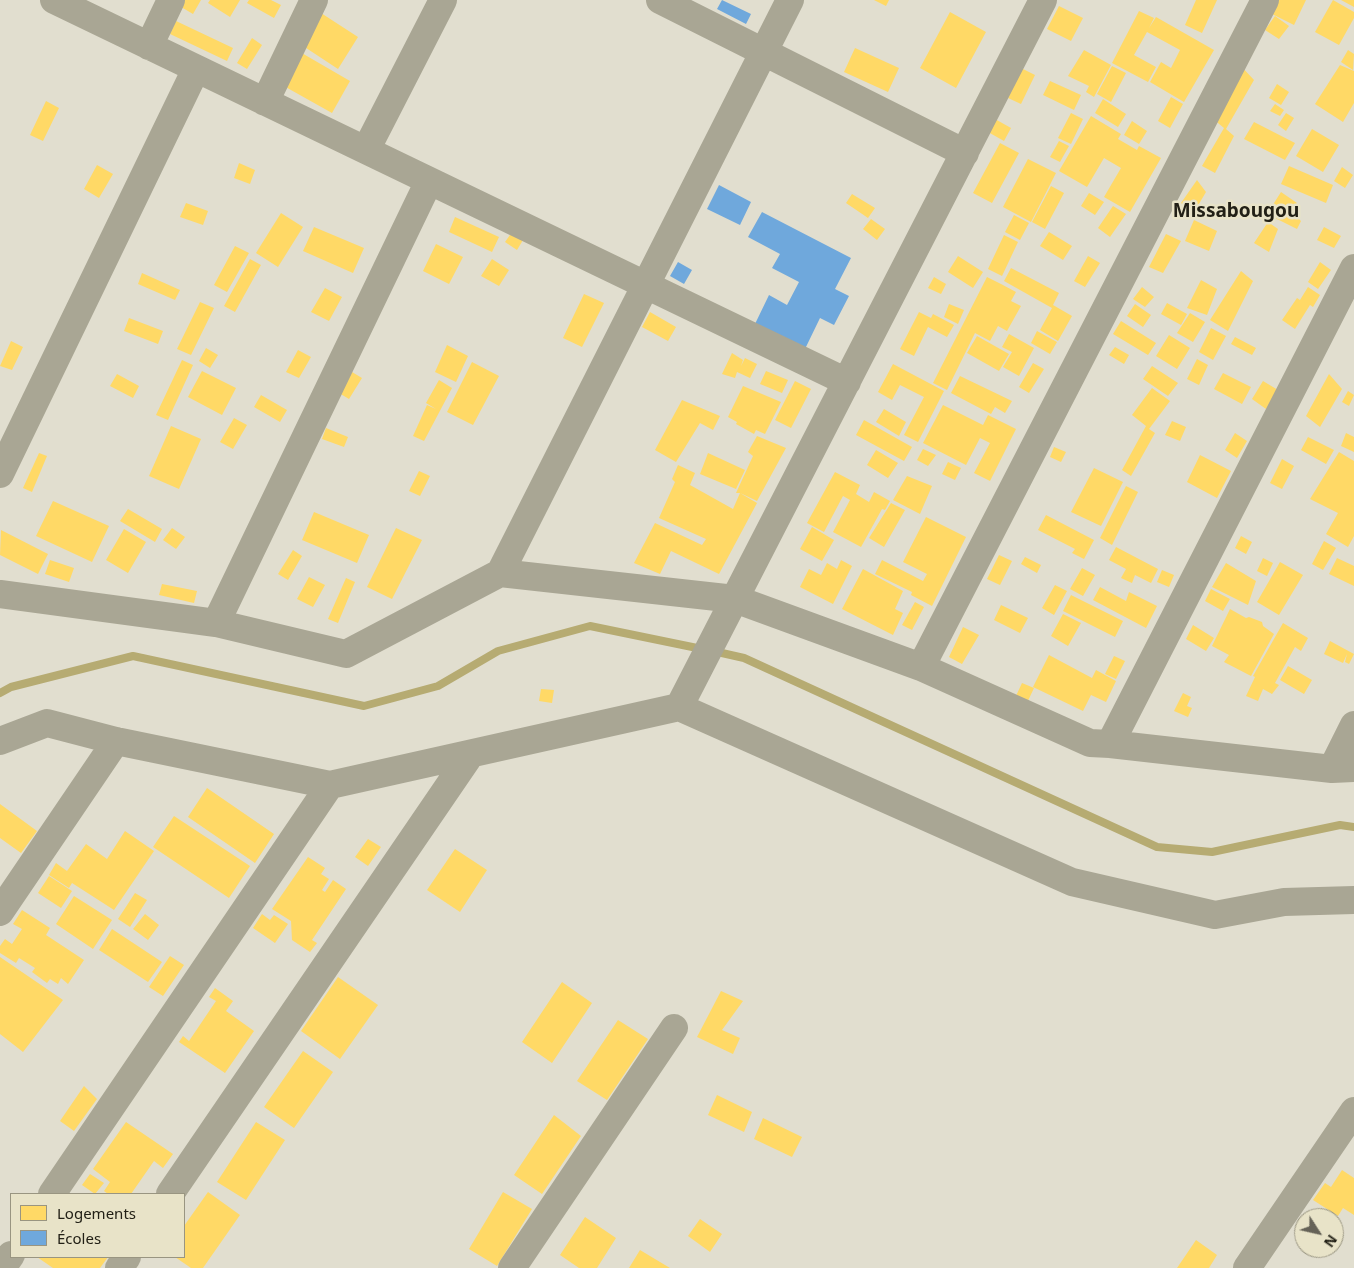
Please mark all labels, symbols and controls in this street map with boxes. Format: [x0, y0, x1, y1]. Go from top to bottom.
district label: Missabougou [1173, 201, 1299, 223]
legend [10, 1193, 185, 1258]
text: Logements [57, 1203, 136, 1223]
north arrow [1294, 1208, 1344, 1258]
text: Écoles [57, 1228, 101, 1248]
text: N [1320, 1231, 1342, 1251]

